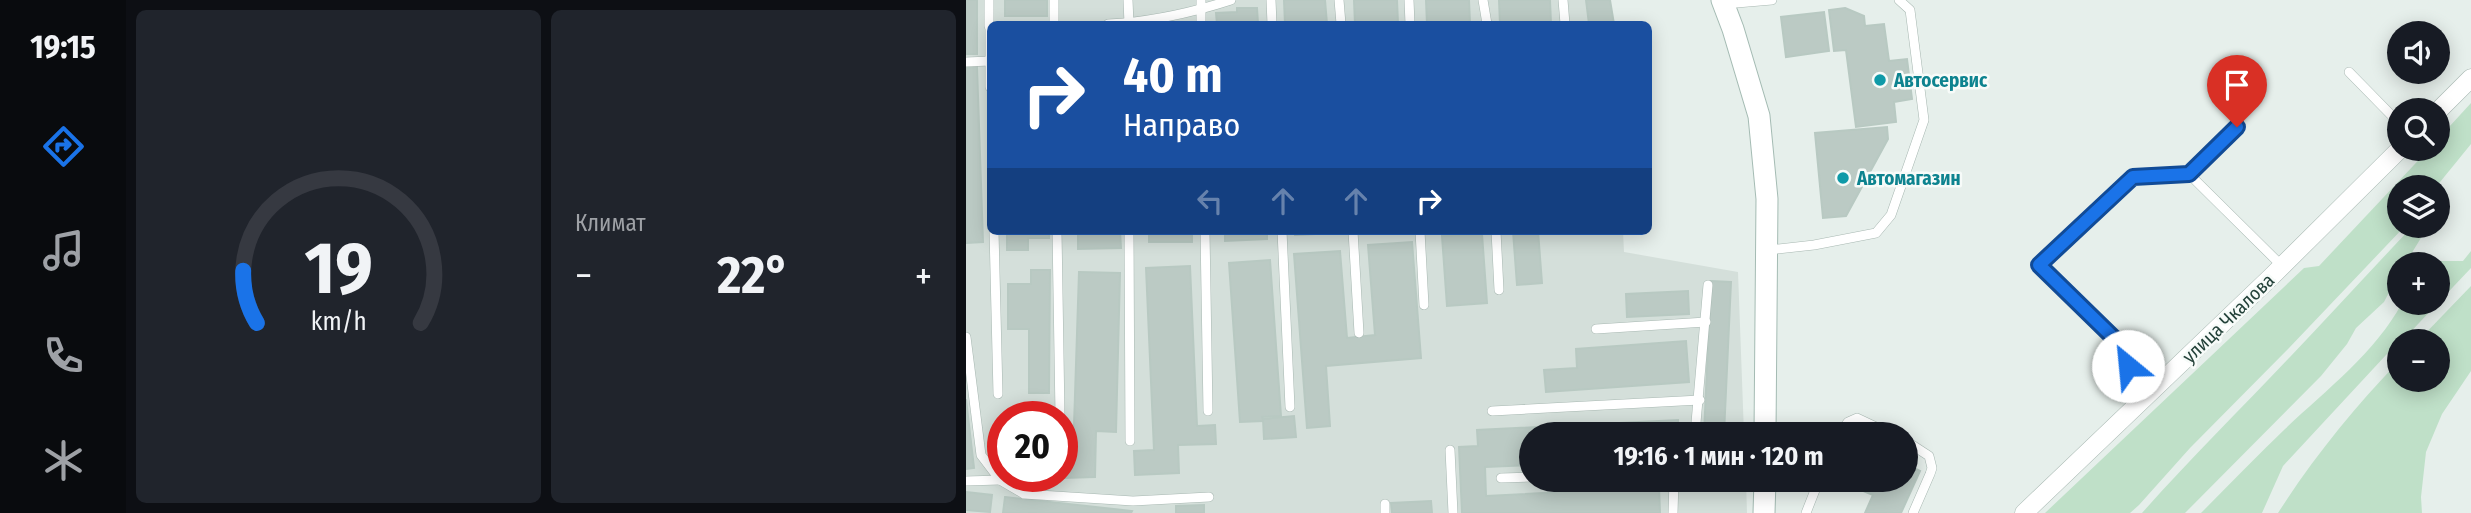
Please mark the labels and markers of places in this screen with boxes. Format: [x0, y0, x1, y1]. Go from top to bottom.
pin [2207, 55, 2267, 127]
place label: Автосервис [1893, 69, 1988, 92]
marker: Автосервис [1872, 72, 1888, 88]
place label: Автомагазин [1856, 167, 1961, 190]
marker: Автомагазин [1835, 170, 1851, 186]

